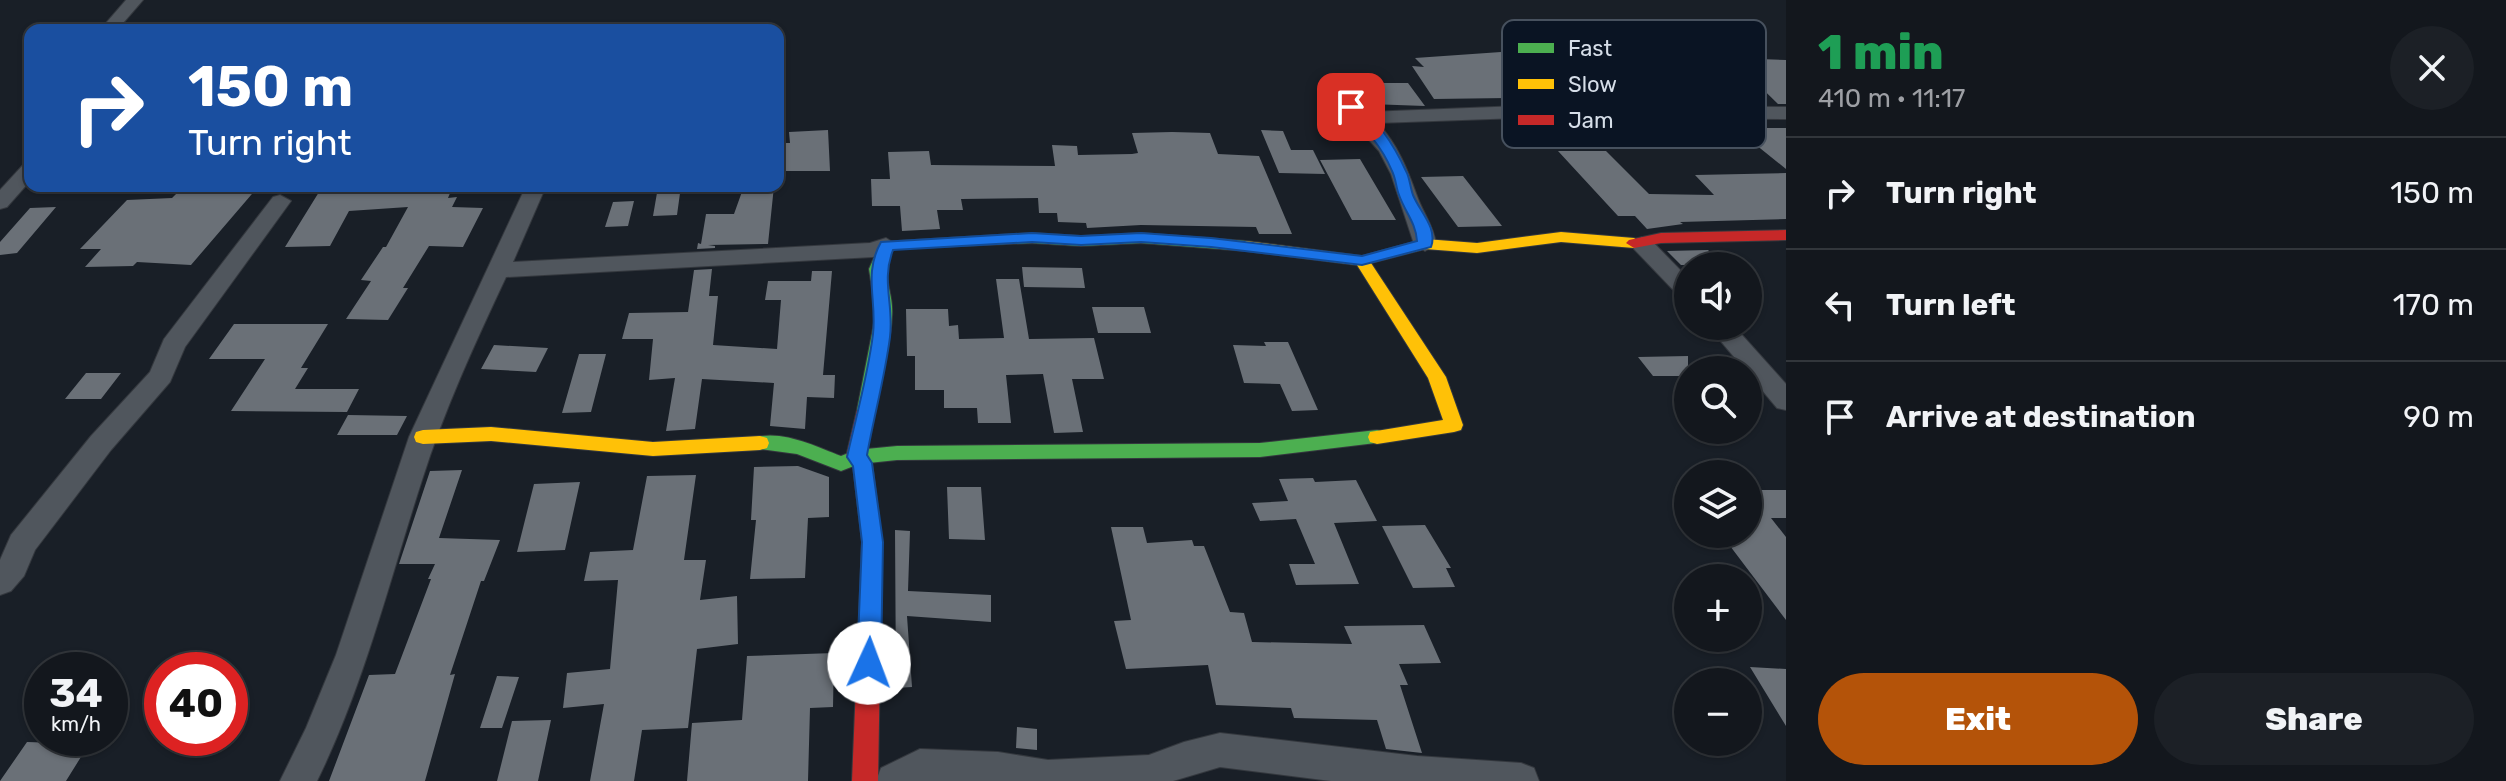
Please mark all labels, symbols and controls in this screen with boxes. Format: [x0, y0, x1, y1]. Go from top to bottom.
legend [1502, 20, 1766, 148]
text: 1 min [1818, 24, 1944, 81]
button: close [2390, 26, 2474, 110]
text: Fast [1568, 35, 1613, 62]
text: 150 m [188, 54, 353, 120]
icon: right [56, 56, 160, 160]
text: Slow [1568, 71, 1617, 98]
pin [1317, 73, 1385, 141]
text: 410 m · 11:17 [1818, 83, 1965, 114]
icon: arrive [1329, 85, 1373, 129]
text: Jam [1568, 107, 1614, 134]
text: Turn right [188, 121, 352, 164]
icon: right [1818, 171, 1862, 215]
text: Turn right [1886, 175, 2037, 211]
text: 150 m [2390, 175, 2474, 211]
map controls [1674, 252, 1762, 756]
button: sound [1674, 252, 1762, 340]
icon: left [1818, 283, 1862, 327]
text: Turn left [1886, 287, 2016, 323]
text: 170 m [2393, 287, 2474, 323]
button: search [1674, 356, 1762, 444]
icon: arrive [1818, 395, 1862, 439]
text: Arrive at destination [1886, 399, 2196, 435]
text: 90 m [2403, 399, 2474, 435]
button: layers [1674, 460, 1762, 548]
button: + [1674, 564, 1762, 652]
position arrow [827, 621, 911, 705]
speed limit sign: 40 [144, 652, 248, 756]
button: − [1674, 668, 1762, 756]
text: 34 [49, 670, 103, 717]
button: Exit [1818, 673, 2138, 765]
button: Share [2154, 673, 2474, 765]
text: km/h [51, 712, 101, 736]

